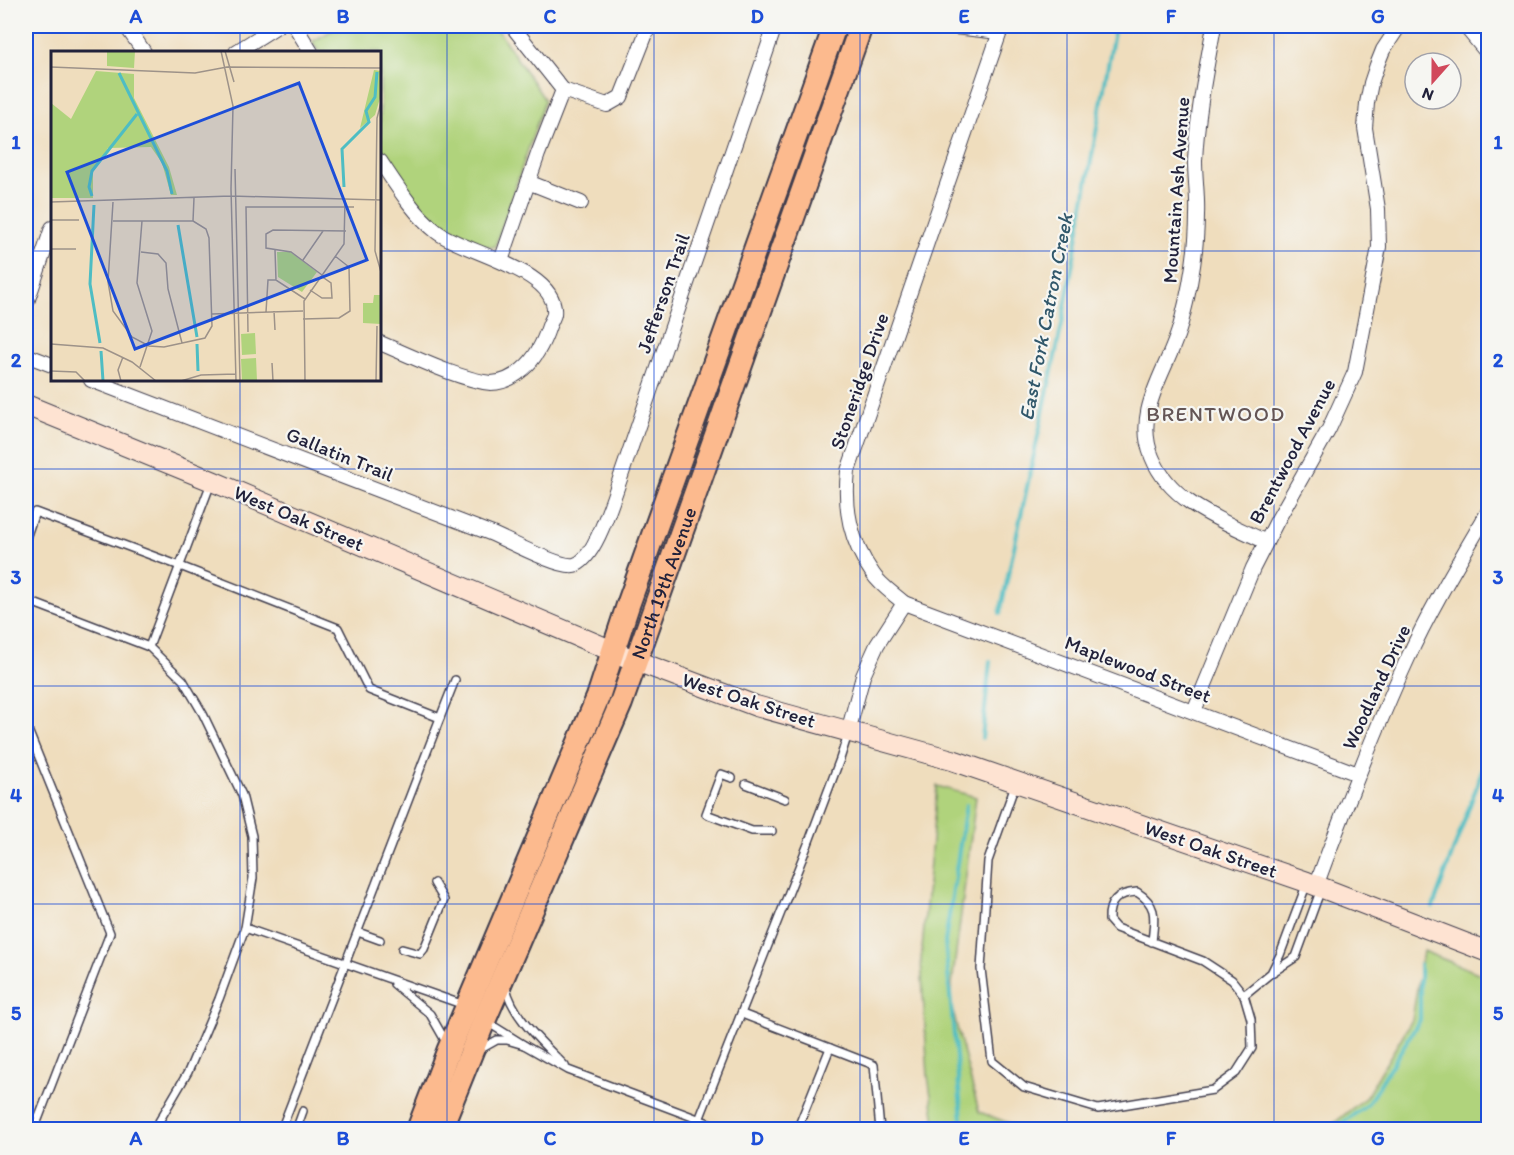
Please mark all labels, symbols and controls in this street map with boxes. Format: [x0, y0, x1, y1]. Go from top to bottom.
text: A [129, 4, 143, 28]
text: B [337, 4, 350, 28]
text: C [544, 4, 557, 28]
text: D [750, 4, 764, 28]
text: E [958, 4, 970, 28]
text: F [1166, 4, 1177, 28]
text: G [1371, 4, 1385, 28]
inset map [51, 51, 381, 381]
north arrow [1403, 51, 1463, 111]
text: N [1419, 84, 1436, 105]
street label: Mountain Ash Avenue [1158, 96, 1194, 284]
text: 1 [11, 130, 21, 154]
text: 1 [1493, 130, 1503, 154]
water label: East Fork Catron Creek [1013, 210, 1078, 422]
street label: Jefferson Trail [631, 230, 695, 356]
street label: Stoneridge Drive [824, 310, 894, 452]
text: 2 [11, 348, 22, 372]
text: 2 [1493, 348, 1504, 372]
street label: Brentwood Avenue [1244, 374, 1340, 528]
district label: BRENTWOOD [1146, 401, 1286, 426]
street label: Gallatin Trail [283, 422, 398, 487]
street label: West Oak Street [230, 480, 368, 556]
street label: North 19th Avenue [625, 504, 702, 662]
text: 3 [11, 565, 22, 589]
text: 3 [1493, 565, 1504, 589]
street label: Woodland Drive [1337, 621, 1415, 753]
street label: Maplewood Street [1061, 630, 1215, 708]
street label: West Oak Street [679, 667, 819, 733]
text: 4 [10, 783, 22, 807]
text: 4 [1492, 783, 1504, 807]
street label: West Oak Street [1141, 815, 1281, 883]
text: 5 [11, 1001, 22, 1025]
text: 5 [1493, 1001, 1504, 1025]
text: A [129, 1126, 143, 1150]
text: B [337, 1126, 350, 1150]
text: C [544, 1126, 557, 1150]
text: D [750, 1126, 764, 1150]
text: E [958, 1126, 970, 1150]
text: F [1166, 1126, 1177, 1150]
text: G [1371, 1126, 1385, 1150]

